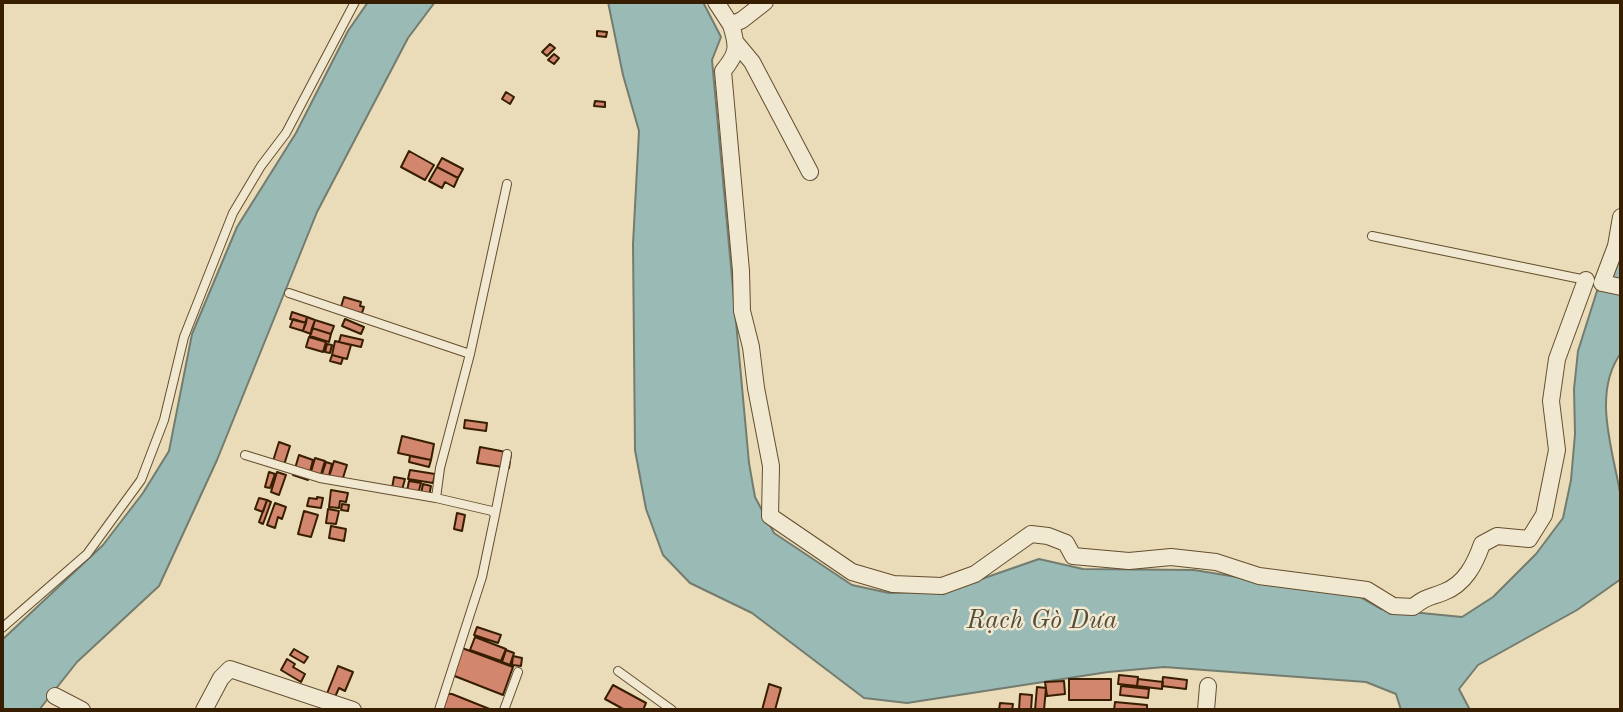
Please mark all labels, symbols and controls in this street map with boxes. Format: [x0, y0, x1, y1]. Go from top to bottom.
water label: Rạch Gò Dưa [966, 605, 1118, 637]

